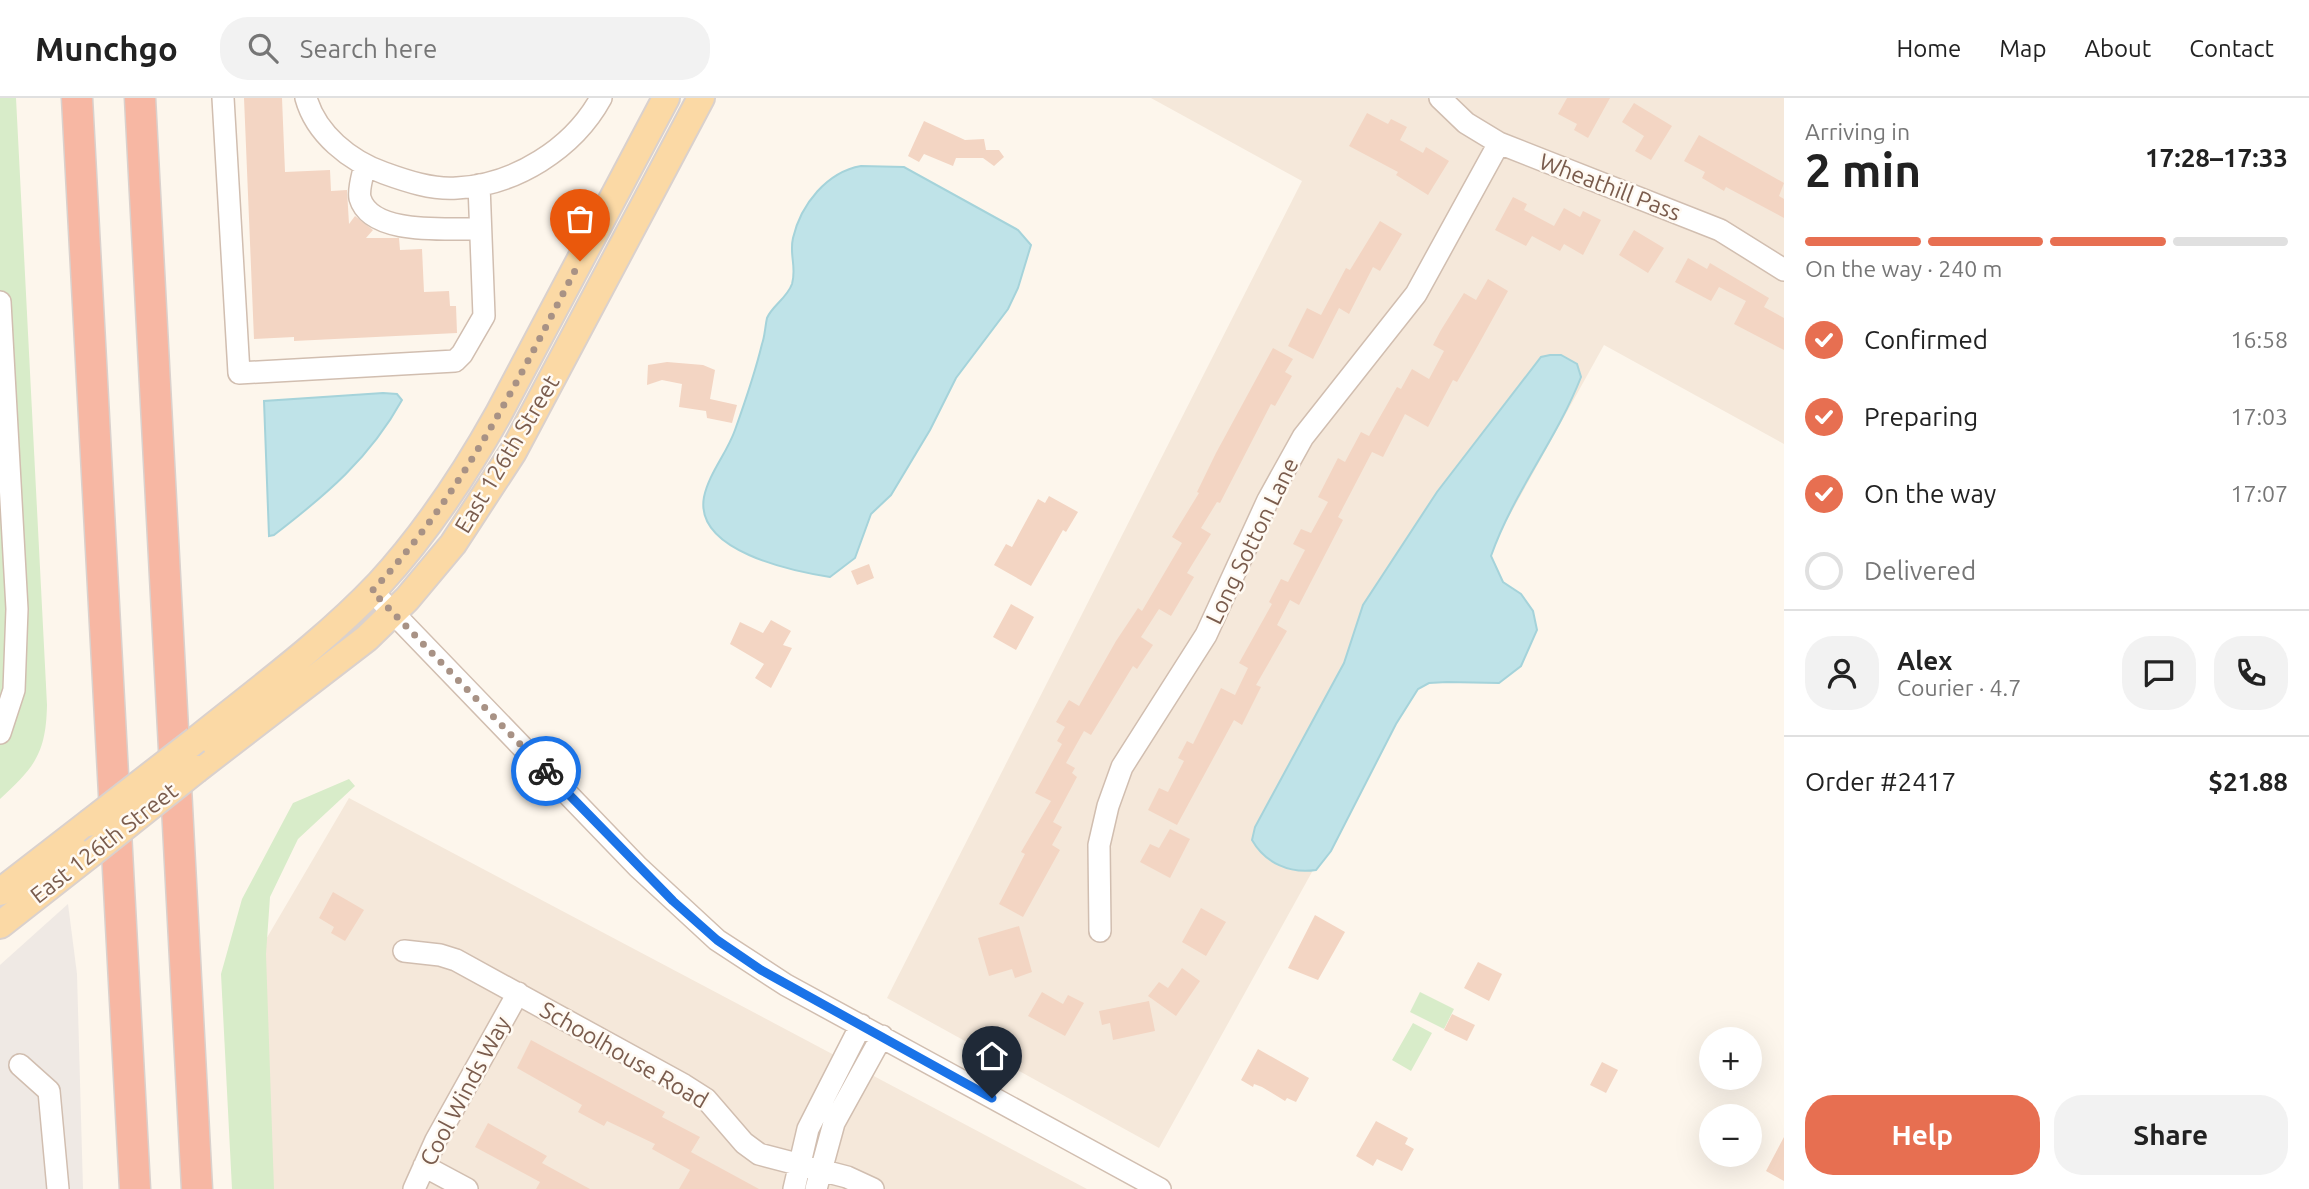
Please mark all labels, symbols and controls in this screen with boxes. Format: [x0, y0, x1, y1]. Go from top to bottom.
search box [220, 17, 710, 80]
icon: search [244, 29, 282, 67]
text: Munchgo [35, 30, 178, 67]
text: Search here [300, 34, 437, 63]
text: Home [1896, 35, 1961, 62]
text: Map [1999, 35, 2046, 62]
text: About [2084, 35, 2151, 62]
text: Contact [2189, 35, 2274, 62]
text: Arriving in [1805, 119, 1910, 144]
text: 17:28–17:33 [2145, 143, 2288, 172]
text: 2 min [1805, 144, 1921, 196]
street label: Wheathill Pass [1536, 148, 1684, 225]
pin [550, 189, 610, 261]
icon: bag [561, 200, 599, 238]
text: On the way · 240 m [1805, 256, 2002, 281]
icon: check [1805, 321, 1843, 359]
text: Confirmed [1864, 325, 1988, 354]
text: 16:58 [2230, 327, 2288, 352]
street label: East 126th Street [450, 370, 564, 537]
icon: check [1805, 398, 1843, 436]
text: Preparing [1864, 402, 1978, 431]
text: 17:03 [2230, 404, 2288, 429]
street label: Long Sotton Lane [1201, 454, 1303, 628]
icon: check [1805, 475, 1843, 513]
text: On the way [1864, 479, 1996, 508]
text: 17:07 [2230, 481, 2288, 506]
text: Delivered [1864, 556, 1976, 585]
button: person [1805, 636, 1879, 710]
button: chat [2122, 636, 2196, 710]
button: phone [2214, 636, 2288, 710]
text: Alex [1897, 646, 1952, 675]
text: Courier · 4.7 [1897, 675, 2021, 700]
courier [511, 736, 581, 806]
icon: bike [527, 752, 565, 790]
text: Order #2417 [1805, 767, 1956, 796]
text: $21.88 [2208, 767, 2288, 796]
street label: East 126th Street [25, 777, 182, 908]
street label: Schoolhouse Road [536, 996, 713, 1113]
street label: Cool Winds Way [415, 1012, 514, 1170]
pin [962, 1026, 1022, 1098]
map controls [1699, 1027, 1762, 1167]
button: + [1699, 1027, 1762, 1090]
icon: home [973, 1037, 1011, 1075]
button: Help [1805, 1095, 2040, 1175]
button: Share [2054, 1095, 2288, 1175]
button: − [1699, 1104, 1762, 1167]

